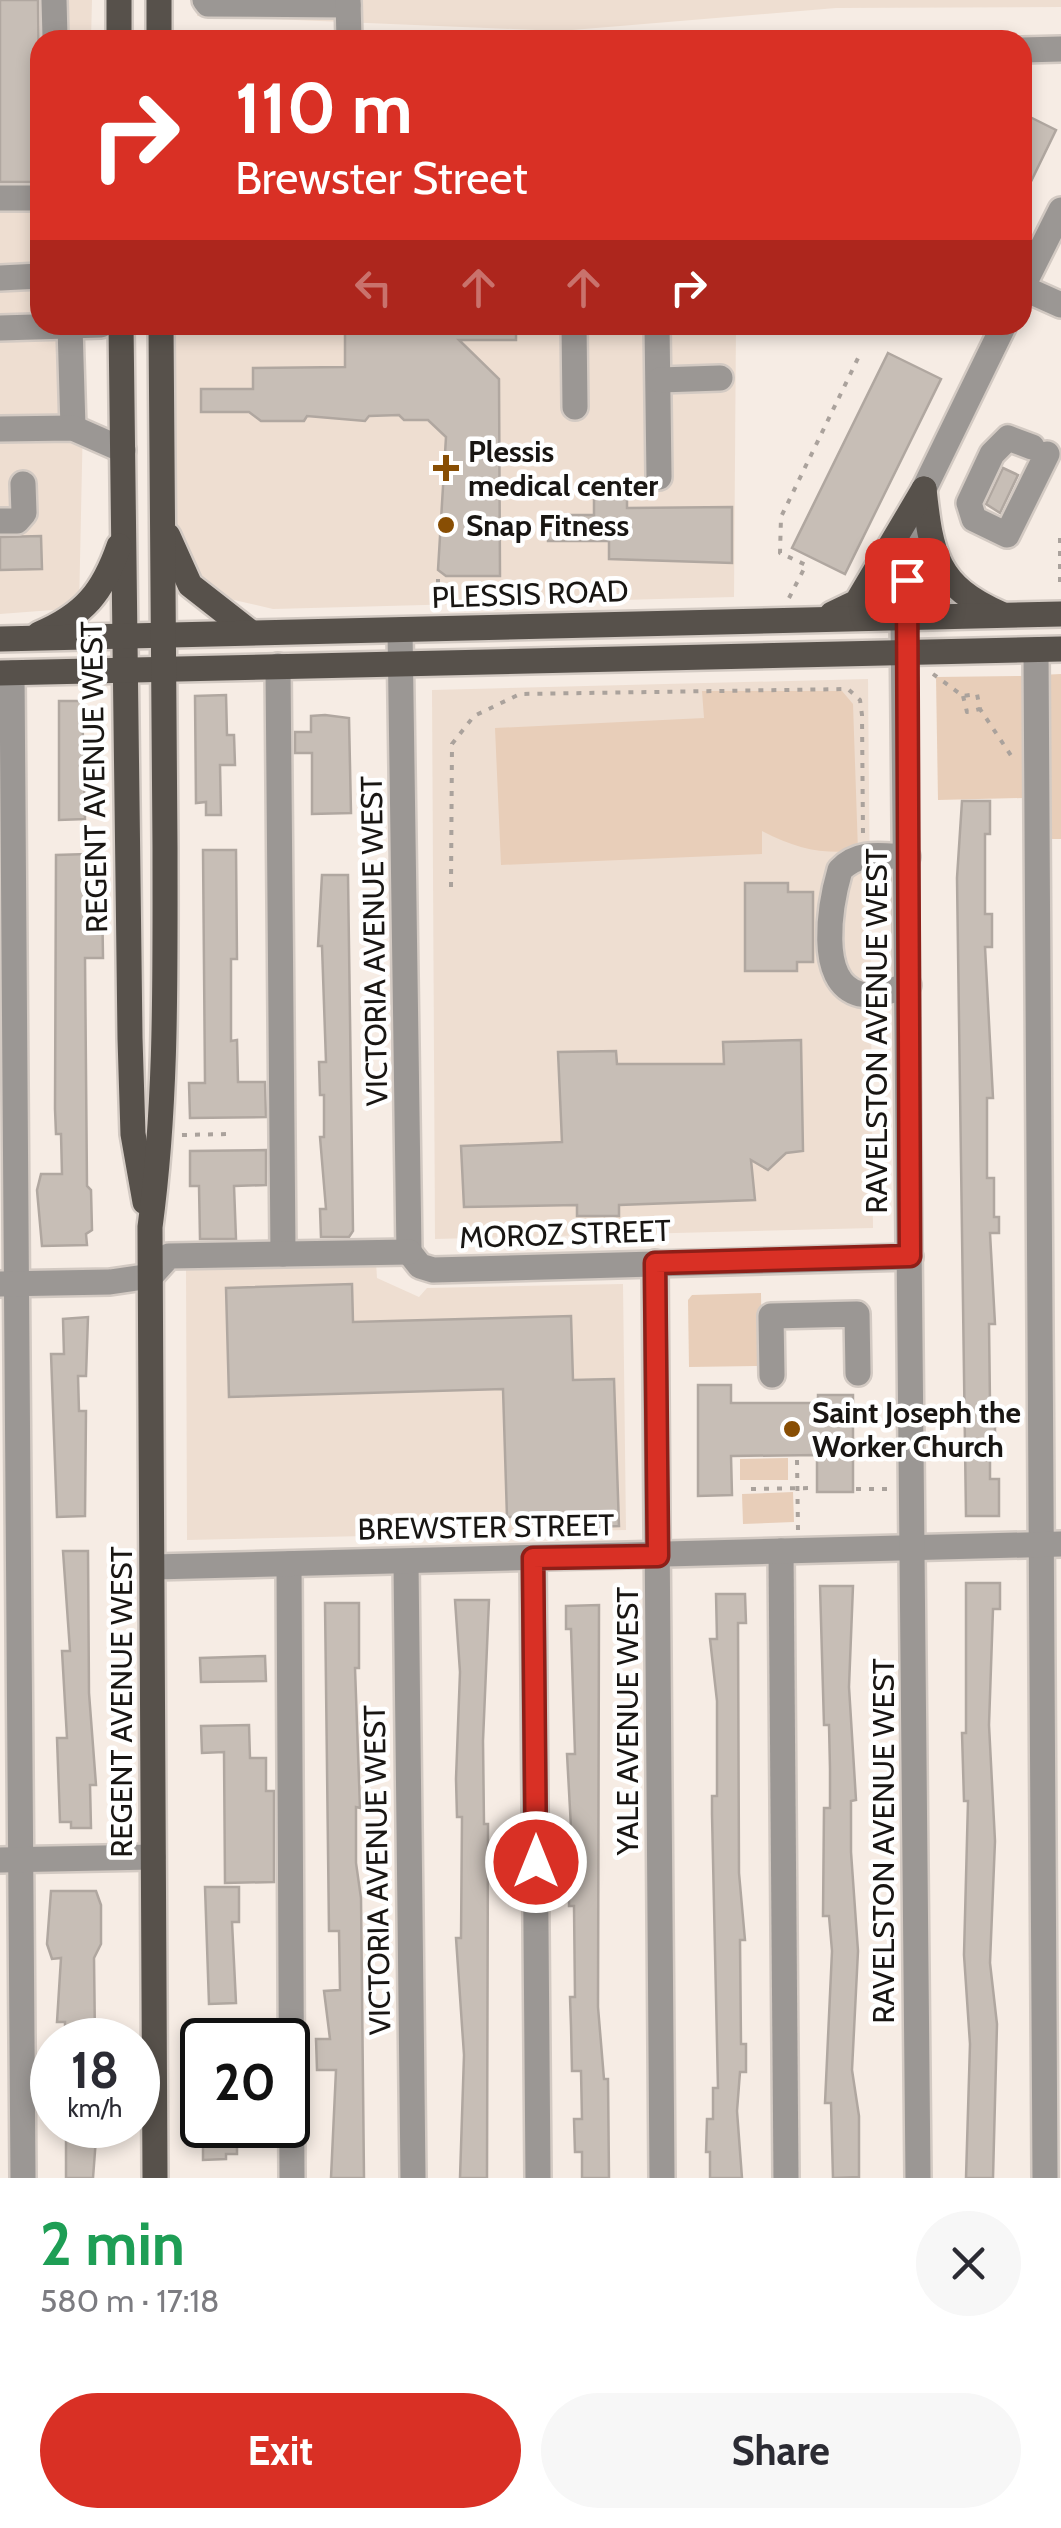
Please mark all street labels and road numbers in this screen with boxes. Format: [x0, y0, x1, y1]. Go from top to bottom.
street label: PLESSIS ROAD [431, 572, 629, 616]
street label: REGENT AVENUE WEST [73, 621, 115, 933]
street label: VICTORIA AVENUE WEST [353, 775, 395, 1107]
street label: RAVELSTON AVENUE WEST [858, 848, 895, 1214]
street label: MOROZ STREET [458, 1212, 672, 1256]
street label: BREWSTER STREET [357, 1506, 615, 1548]
street label: REGENT AVENUE WEST [103, 1546, 140, 1858]
street label: YALE AVENUE WEST [609, 1587, 646, 1856]
street label: RAVELSTON AVENUE WEST [865, 1658, 902, 2024]
street label: VICTORIA AVENUE WEST [356, 1704, 398, 2036]

